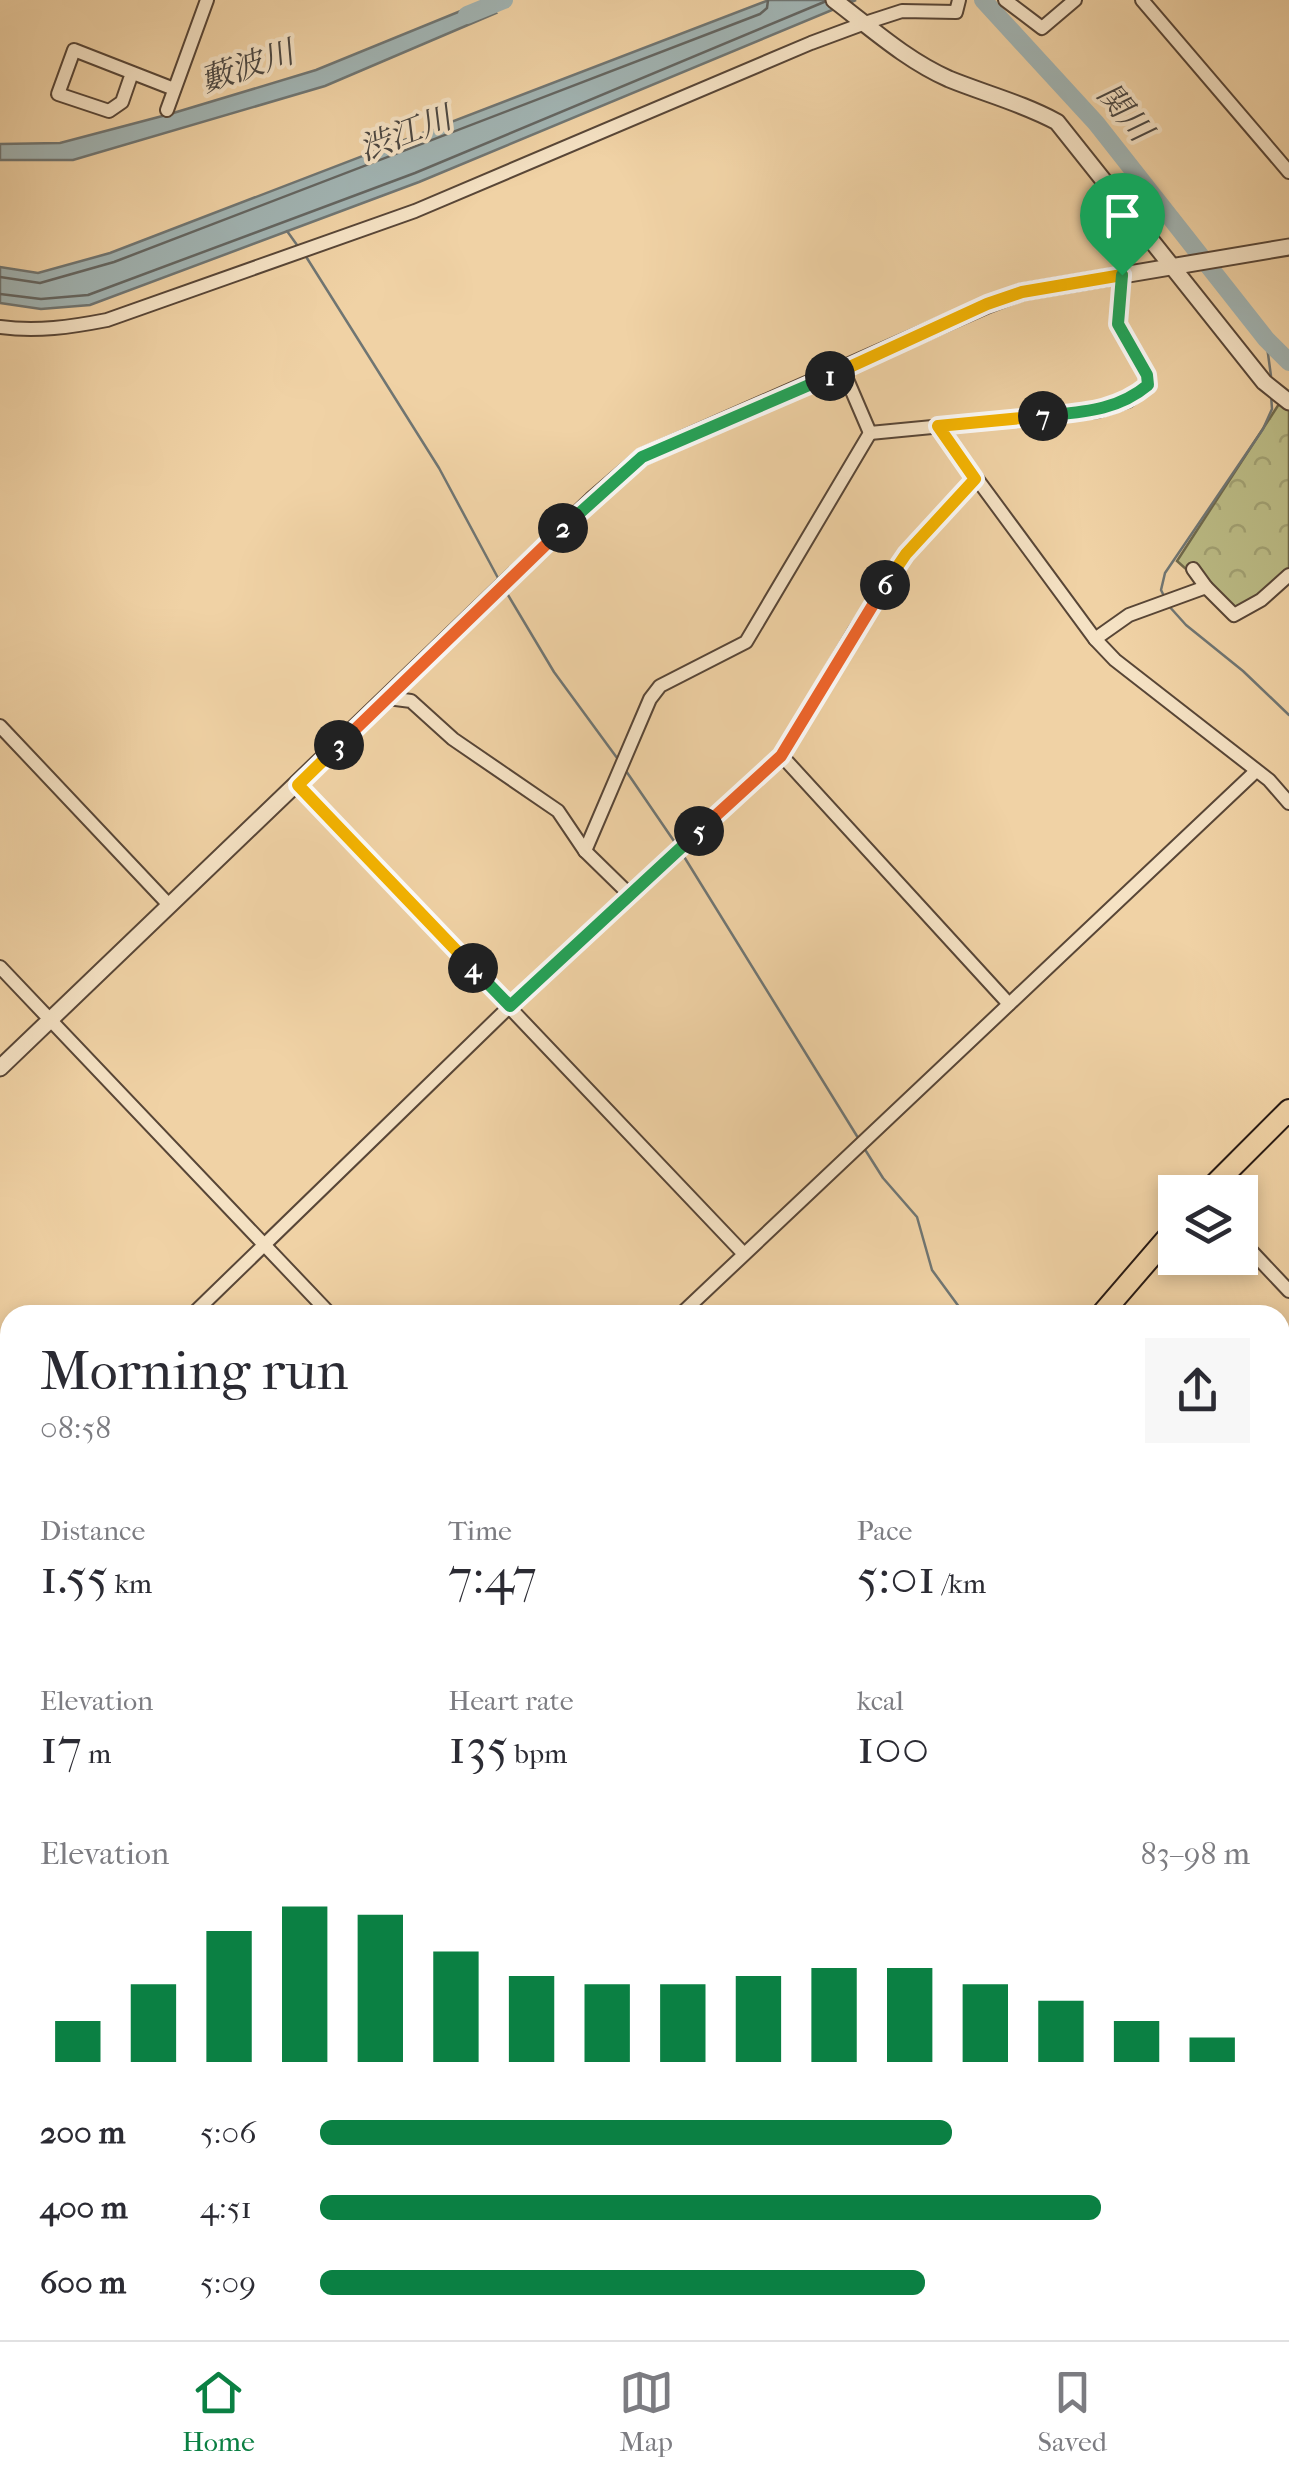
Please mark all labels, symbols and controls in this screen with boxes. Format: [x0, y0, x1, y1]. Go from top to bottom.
water label: 藪波川 [196, 32, 301, 100]
water label: 関川 [1090, 76, 1161, 151]
water label: 渋江川 [354, 98, 459, 168]
pin [1080, 173, 1165, 276]
icon: arrive [1095, 188, 1150, 243]
pin: 1 [805, 351, 855, 401]
text: 1 [825, 359, 835, 392]
pin: 7 [1018, 391, 1068, 441]
text: 7 [1036, 399, 1050, 432]
pin: 2 [538, 503, 588, 553]
text: 2 [556, 511, 570, 544]
pin: 6 [860, 560, 910, 610]
text: 6 [877, 568, 893, 601]
pin: 3 [314, 720, 364, 770]
text: 3 [333, 728, 345, 761]
pin: 5 [674, 806, 724, 856]
text: 5 [693, 814, 705, 847]
pin: 4 [448, 943, 498, 993]
text: 4 [465, 951, 481, 984]
map controls [1158, 1175, 1258, 1275]
button: layers [1158, 1175, 1258, 1275]
button: share [1145, 1338, 1250, 1443]
text: Morning run [40, 1339, 348, 1403]
text: 08:58 [40, 1409, 111, 1446]
text: Distance [40, 1514, 145, 1547]
text: Time [448, 1514, 512, 1547]
text: Pace [857, 1514, 912, 1547]
text: 1.55 [40, 1547, 108, 1606]
text: 7:47 [448, 1547, 537, 1606]
text: 5:01 [857, 1547, 936, 1606]
text: km [108, 1567, 152, 1600]
text: /km [936, 1567, 986, 1600]
text: Elevation [40, 1684, 153, 1717]
text: Heart rate [448, 1684, 574, 1717]
text: kcal [857, 1684, 904, 1717]
text: 17 [40, 1717, 82, 1776]
text: 135 [448, 1717, 508, 1776]
text: 100 [857, 1717, 929, 1776]
text: m [82, 1737, 111, 1770]
text: bpm [508, 1737, 567, 1770]
text: Elevation [40, 1835, 169, 1872]
text: 83–98 m [1141, 1835, 1250, 1872]
text: 200 m [40, 2114, 125, 2151]
text: 5:06 [200, 2114, 257, 2151]
text: 400 m [40, 2189, 128, 2226]
text: 4:51 [200, 2189, 252, 2226]
text: 600 m [40, 2264, 126, 2301]
text: 5:09 [200, 2264, 256, 2301]
tab: Home [182, 2365, 255, 2458]
tab: Map [619, 2365, 674, 2458]
tab: Saved [1038, 2365, 1107, 2458]

